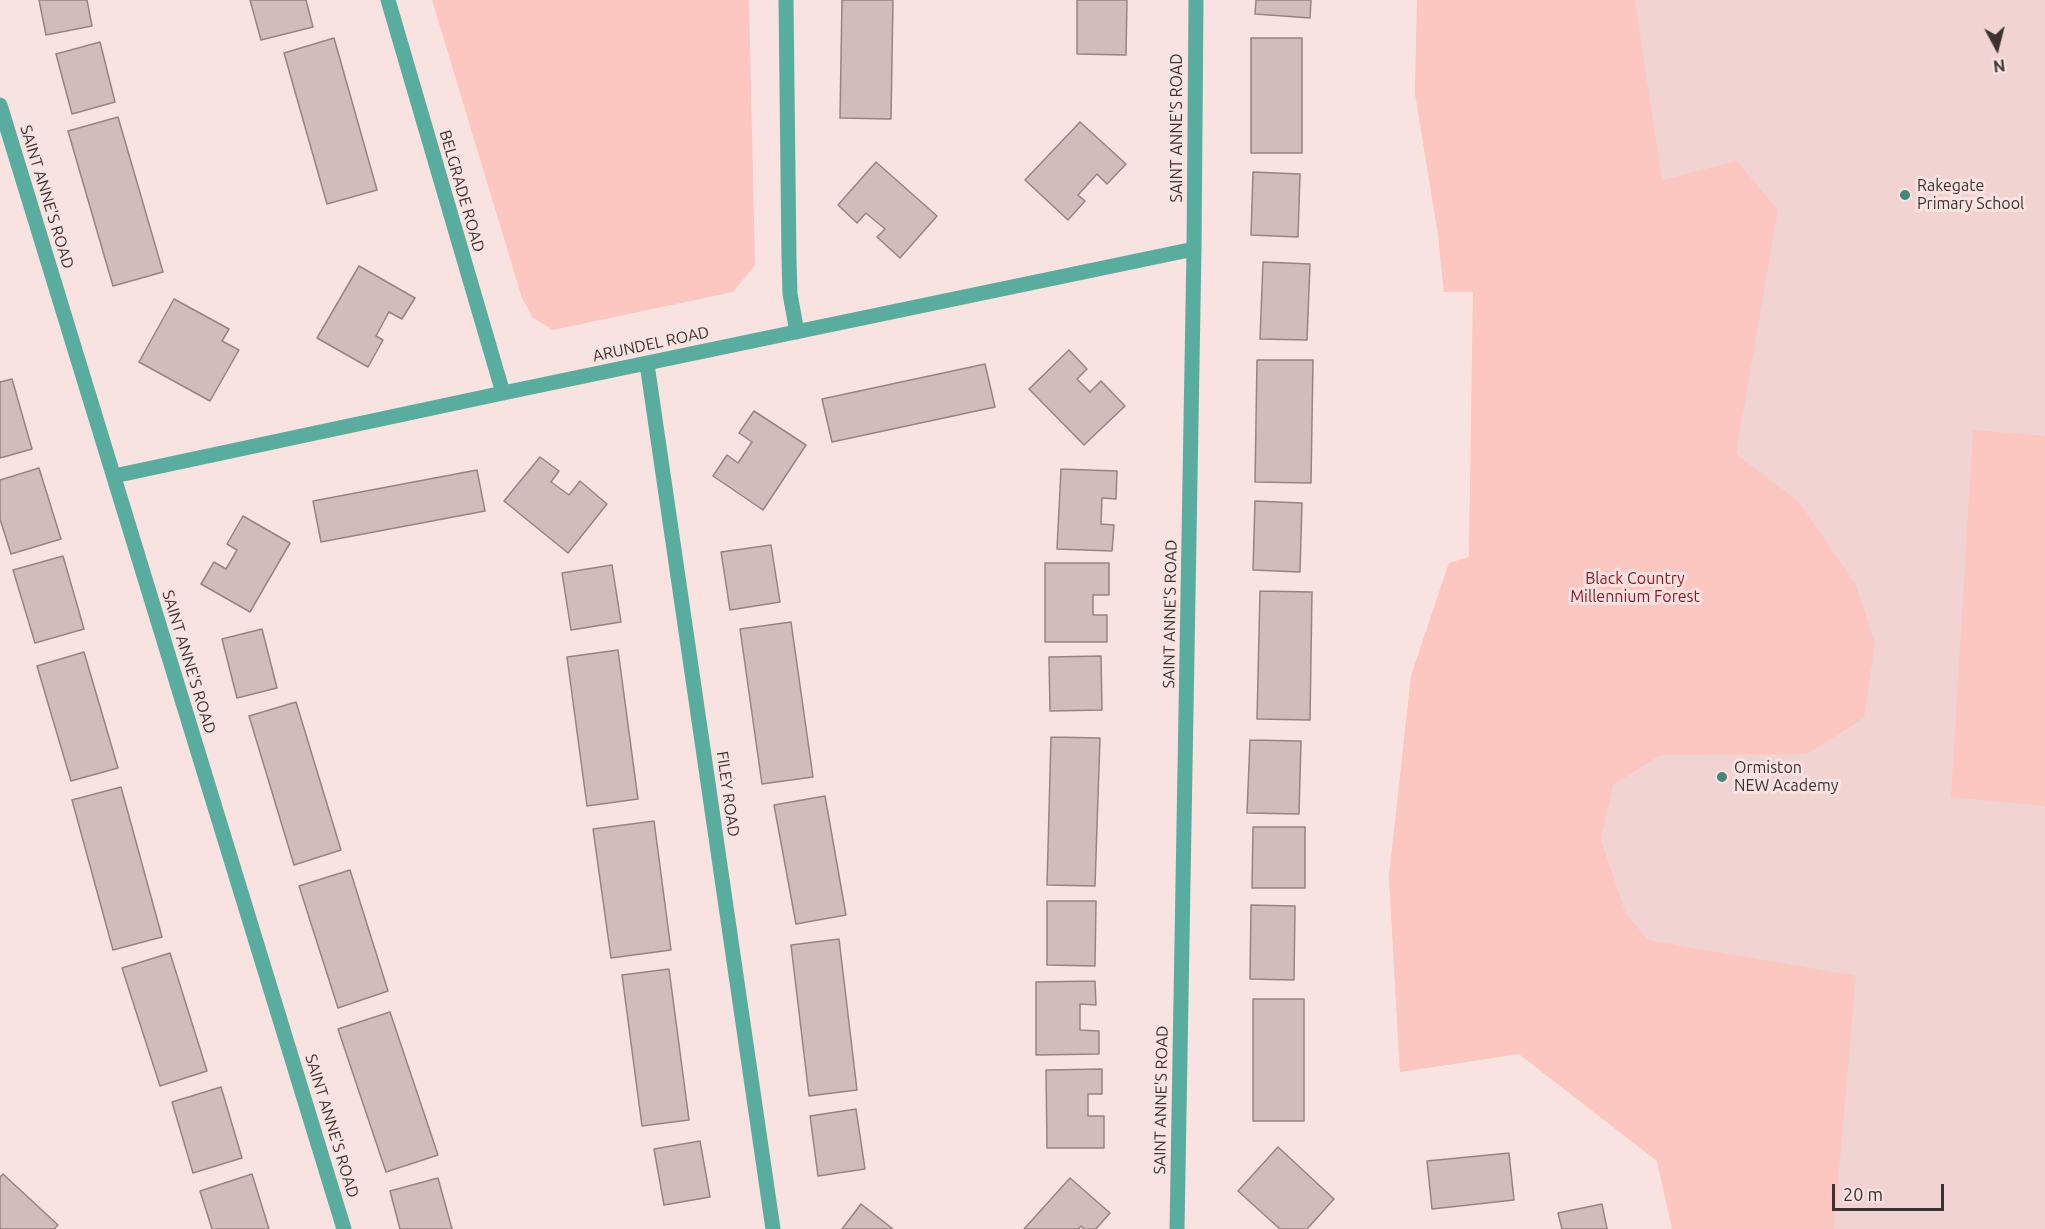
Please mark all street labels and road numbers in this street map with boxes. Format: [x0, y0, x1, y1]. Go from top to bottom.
street label: SAINT ANNE'S ROAD [1167, 54, 1187, 202]
street label: SAINT ANNE'S ROAD [16, 123, 78, 271]
street label: BELGRADE ROAD [435, 128, 489, 254]
street label: ARUNDEL ROAD [591, 322, 711, 366]
street label: SAINT ANNE'S ROAD [1159, 539, 1181, 689]
street label: SAINT ANNE'S ROAD [158, 588, 220, 736]
street label: FILEY ROAD [712, 750, 744, 838]
street label: SAINT ANNE'S ROAD [1150, 1025, 1172, 1175]
street label: SAINT ANNE'S ROAD [301, 1052, 363, 1200]

